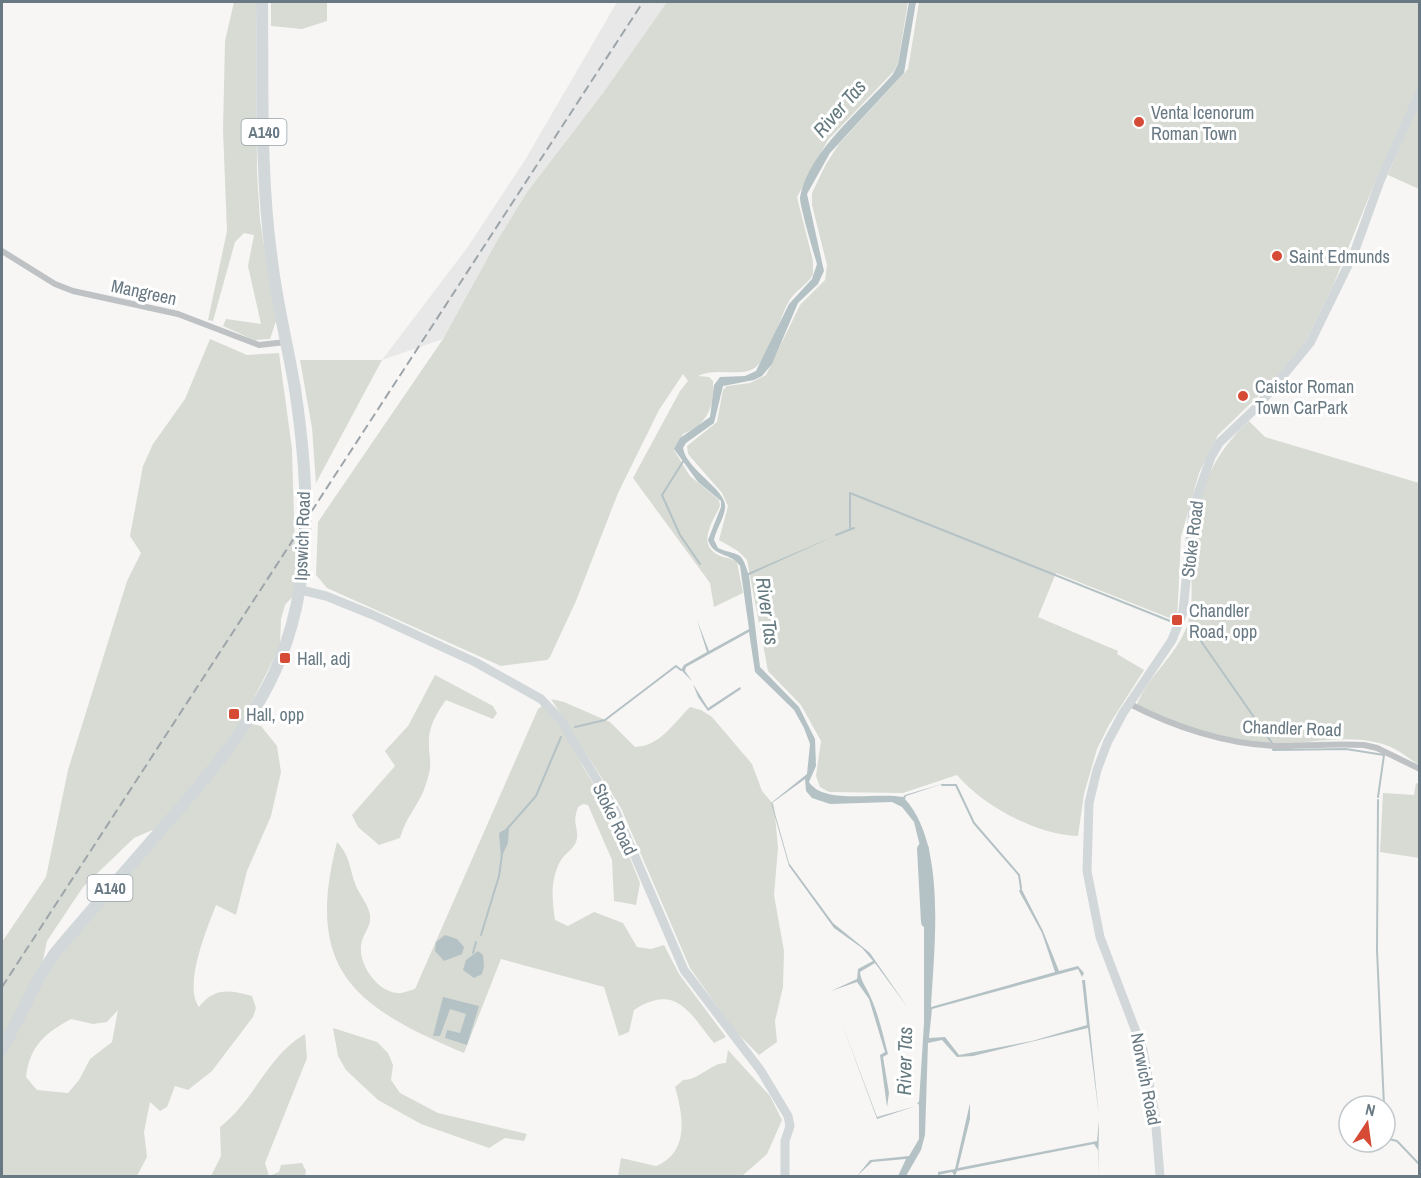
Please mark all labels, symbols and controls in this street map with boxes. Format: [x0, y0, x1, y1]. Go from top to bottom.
water label: River Tas [806, 73, 872, 143]
place label: Venta Icenorum Roman Town [1151, 100, 1254, 146]
marker: Venta Icenorum Roman Town [1132, 115, 1146, 129]
road number: A140 [242, 119, 286, 145]
place label: Saint Edmunds [1289, 244, 1390, 269]
marker: Saint Edmunds [1270, 249, 1284, 263]
street label: Mangreen [109, 273, 179, 311]
place label: Caistor Roman Town CarPark [1255, 374, 1354, 420]
marker: Caistor Roman Town CarPark [1236, 389, 1250, 403]
street label: Ipswich Road [288, 491, 316, 581]
street label: Stoke Road [1175, 499, 1209, 579]
water label: River Tas [750, 575, 786, 647]
place label: Chandler Road, opp [1189, 598, 1257, 644]
marker: Chandler Road, opp [1170, 613, 1184, 627]
place label: Hall, adj [297, 646, 350, 671]
marker: Hall, adj [278, 651, 292, 665]
place label: Hall, opp [246, 702, 304, 727]
marker: Hall, opp [227, 707, 241, 721]
street label: Chandler Road [1242, 714, 1342, 742]
street label: Stoke Road [587, 779, 643, 859]
road number: A140 [88, 875, 132, 901]
water label: River Tas [890, 1027, 918, 1095]
street label: Norwich Road [1125, 1031, 1167, 1127]
north arrow [1337, 1094, 1397, 1154]
text: N [1363, 1098, 1377, 1121]

